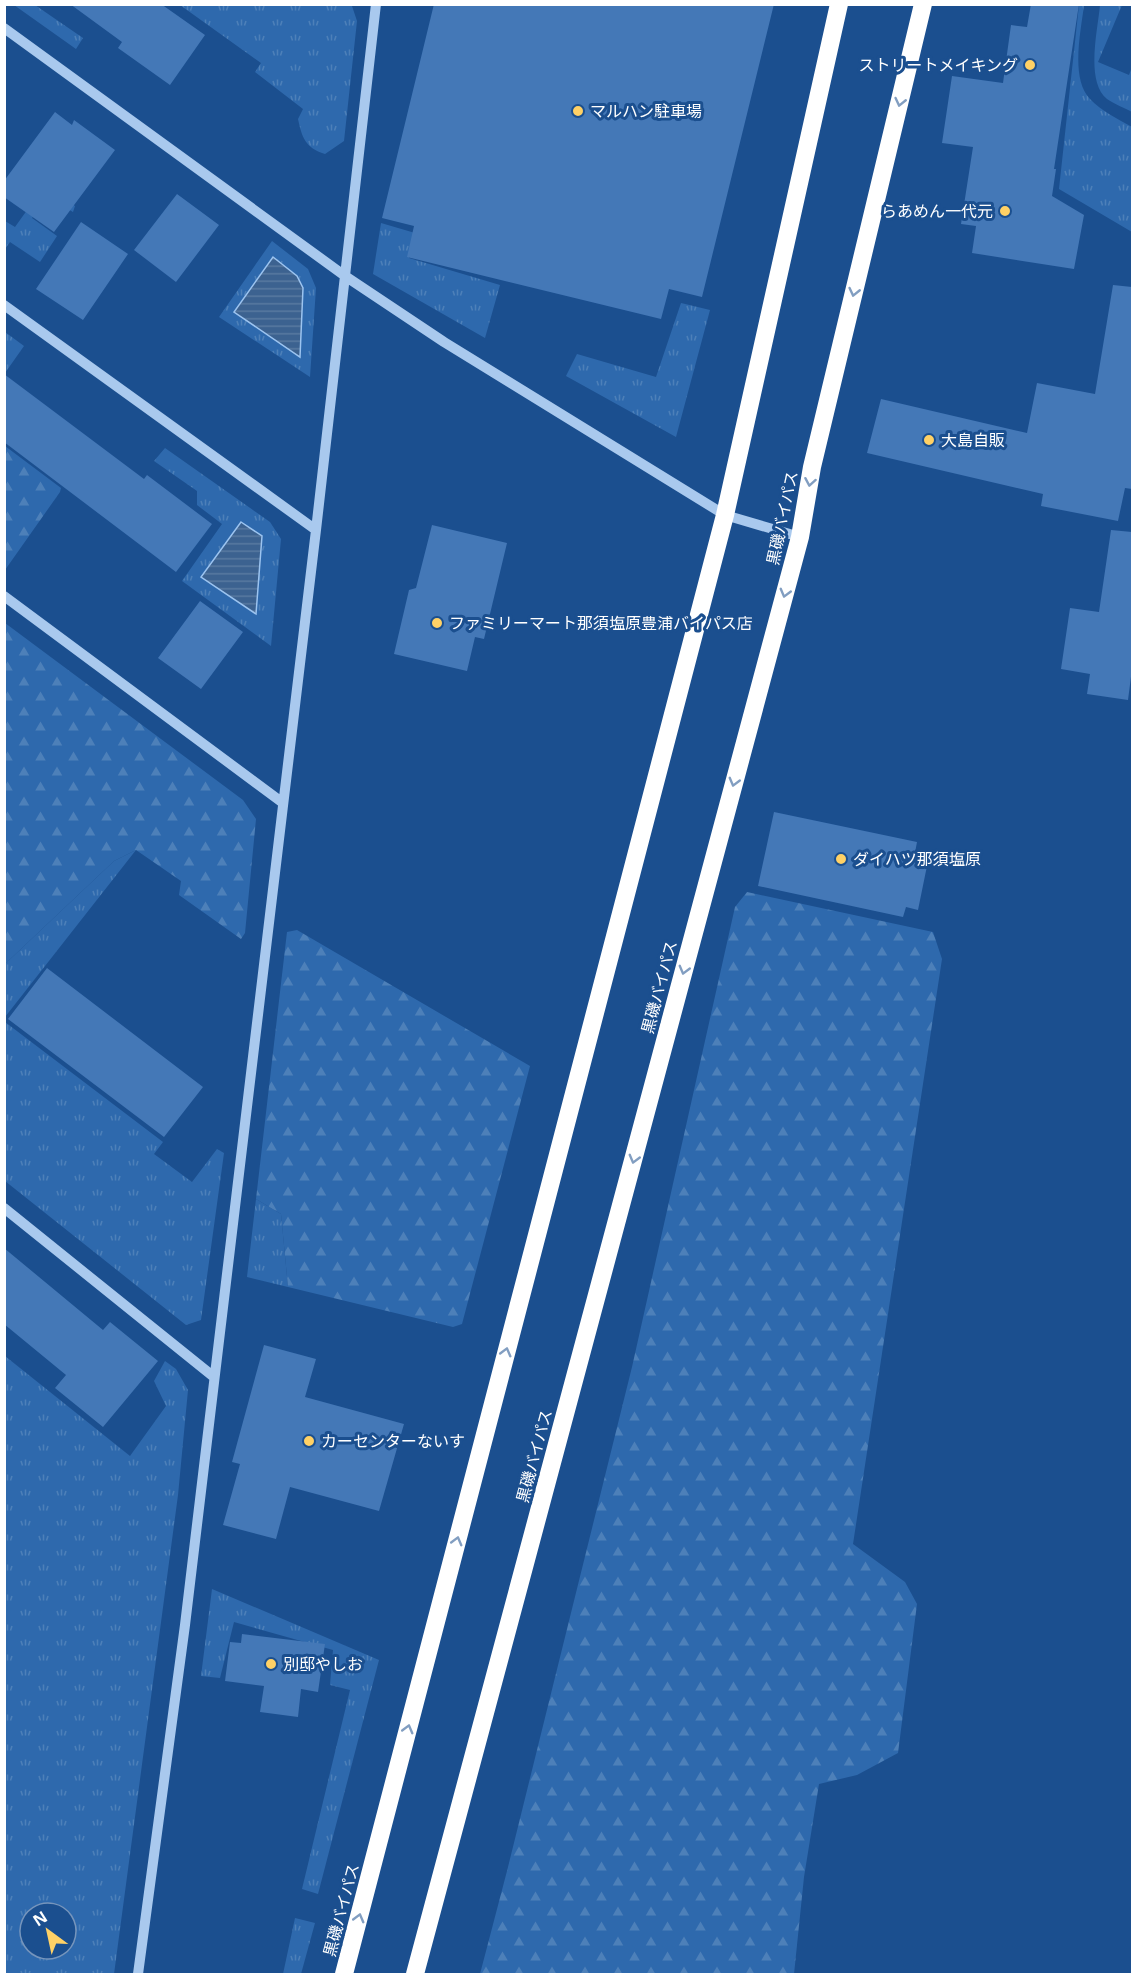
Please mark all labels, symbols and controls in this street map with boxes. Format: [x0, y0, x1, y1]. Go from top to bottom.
place label: ストリートメイキング [858, 54, 1018, 76]
marker: ストリートメイキング [1023, 58, 1037, 72]
one-way arrow [894, 97, 907, 107]
place label: マルハン駐車場 [590, 100, 702, 122]
marker: マルハン駐車場 [571, 104, 585, 118]
place label: らあめん一代元 [881, 200, 993, 222]
marker: らあめん一代元 [998, 204, 1012, 218]
one-way arrow [849, 287, 862, 297]
place label: 大島自販 [941, 429, 1005, 451]
marker: 大島自販 [922, 433, 936, 447]
street label: 黒磯バイパス [761, 469, 803, 567]
one-way arrow [804, 477, 816, 486]
one-way arrow [779, 588, 792, 598]
place label: ファミリーマート那須塩原豊浦バイパス店 [449, 612, 753, 634]
marker: ファミリーマート那須塩原豊浦バイパス店 [430, 616, 444, 630]
one-way arrow [729, 777, 742, 787]
place label: ダイハツ那須塩原 [853, 848, 981, 870]
marker: ダイハツ那須塩原 [834, 852, 848, 866]
street label: 黒磯バイパス [636, 938, 682, 1036]
one-way arrow [679, 964, 691, 975]
one-way arrow [628, 1153, 641, 1163]
one-way arrow [499, 1347, 512, 1357]
street label: 黒磯バイパス [511, 1407, 557, 1505]
place label: カーセンターないす [321, 1430, 465, 1452]
marker: カーセンターないす [302, 1434, 316, 1448]
one-way arrow [450, 1536, 462, 1546]
place label: 別邸やしお [283, 1653, 363, 1675]
marker: 別邸やしお [264, 1657, 278, 1671]
one-way arrow [400, 1724, 413, 1734]
street label: 黒磯バイパス [318, 1861, 364, 1959]
north arrow [18, 1901, 78, 1961]
text: N [28, 1906, 51, 1931]
one-way arrow [351, 1913, 364, 1923]

